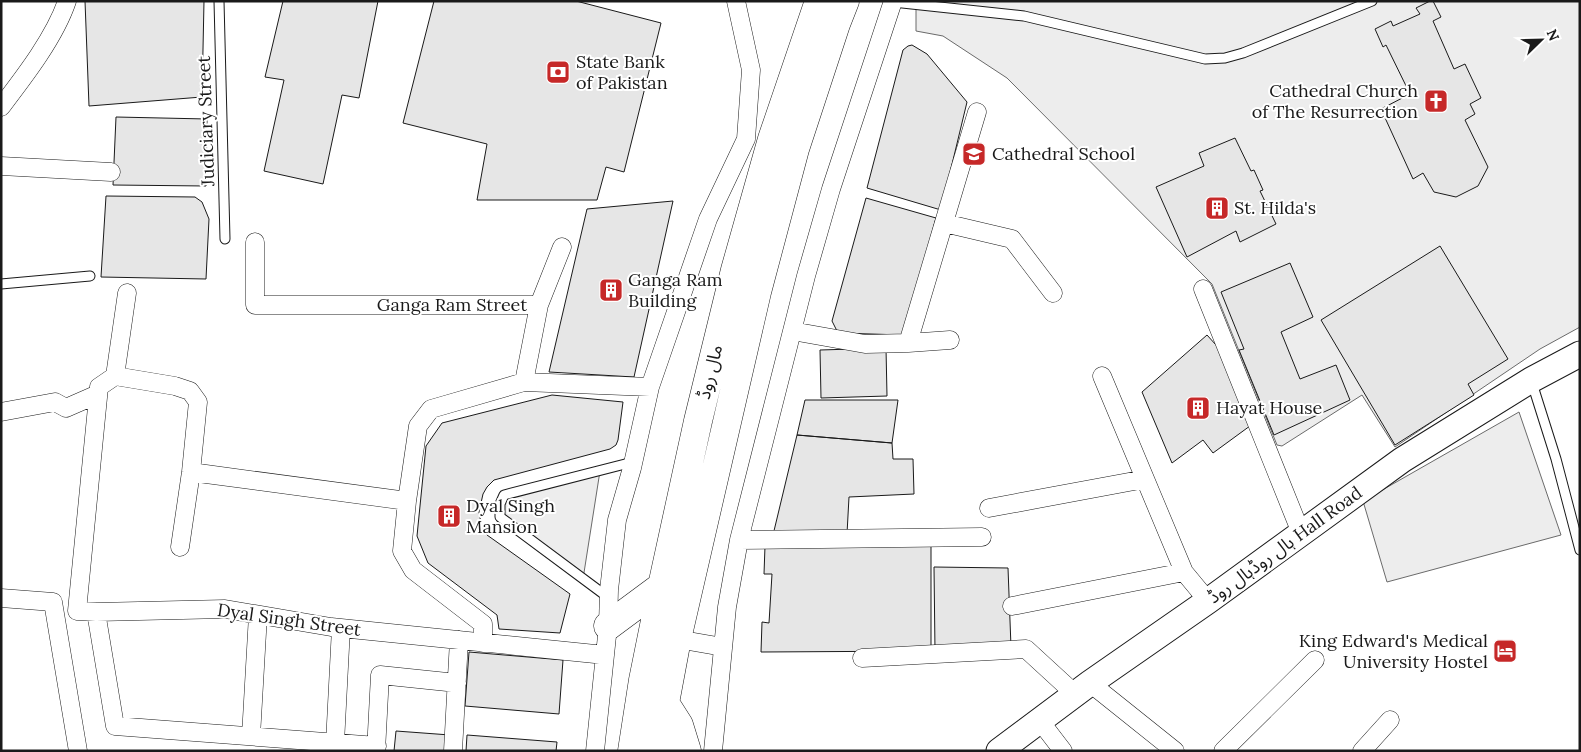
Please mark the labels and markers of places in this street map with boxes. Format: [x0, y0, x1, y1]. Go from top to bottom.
place label: State Bank of Pakistan [576, 50, 668, 94]
bank icon: State Bank of Pakistan [545, 59, 571, 85]
place label: Cathedral Church of The Resurrection [1252, 79, 1418, 123]
church icon: Cathedral Church of The Resurrection [1423, 88, 1449, 114]
school or university icon: Cathedral School [961, 141, 987, 167]
place label: Cathedral School [992, 142, 1135, 165]
building icon: St. Hilda's [1204, 195, 1230, 221]
place label: St. Hilda's [1234, 196, 1316, 219]
place label: Ganga Ram Building [628, 268, 723, 312]
building icon: Ganga Ram Building [598, 277, 624, 303]
building icon: Hayat House [1185, 395, 1211, 421]
place label: Hayat House [1216, 396, 1323, 419]
place label: Dyal Singh Mansion [466, 494, 555, 538]
building icon: Dyal Singh Mansion [436, 503, 462, 529]
place label: King Edward's Medical University Hostel [1299, 629, 1488, 673]
hotel icon: King Edward's Medical University Hostel [1492, 638, 1518, 664]

